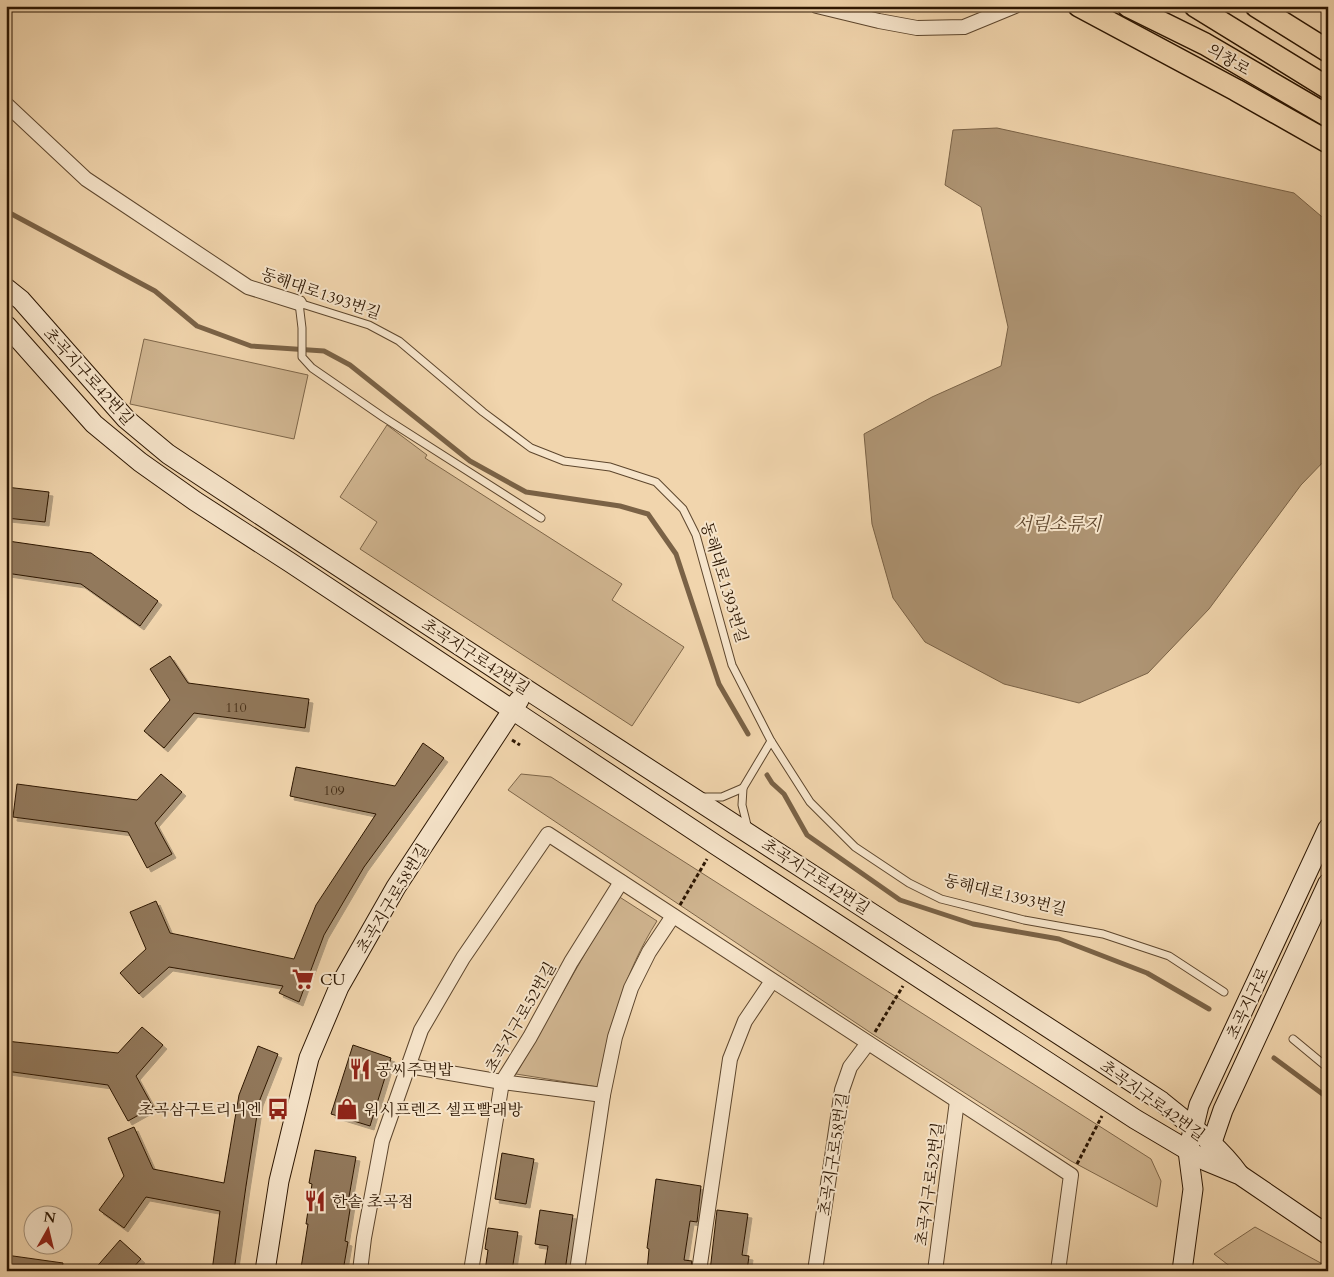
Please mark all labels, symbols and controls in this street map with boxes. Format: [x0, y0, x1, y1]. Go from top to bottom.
street label: 의창로 [1203, 39, 1255, 81]
street label: 동해대로1393번길 [258, 263, 384, 325]
street label: 초곡지구로42번길 [38, 323, 138, 430]
water label: 서림소류지 [1015, 512, 1103, 537]
street label: 동해대로1393번길 [695, 519, 753, 646]
street label: 초곡지구로42번길 [417, 614, 534, 700]
house number: 110 [225, 698, 247, 717]
house number: 109 [323, 781, 345, 800]
street label: 초곡지구로42번길 [757, 834, 874, 920]
street label: 초곡지구로58번길 [351, 839, 434, 958]
street label: 동해대로1393번길 [941, 869, 1068, 921]
street label: 초곡지구로52번길 [480, 958, 562, 1077]
street label: 초곡지구로 [1222, 963, 1274, 1043]
supermarket icon: CU [290, 966, 316, 992]
place label: CU [320, 969, 345, 991]
street label: 초곡지구로42번길 [1096, 1055, 1209, 1146]
restaurant icon: 공씨주먹밥 [347, 1056, 373, 1082]
place label: 공씨주먹밥 [376, 1059, 454, 1081]
street label: 초곡지구로58번길 [813, 1091, 855, 1217]
bus stop icon: 초곡삼구트리니엔 [265, 1096, 291, 1122]
shop icon: 워시프렌즈 셀프빨래방 [334, 1096, 360, 1122]
place label: 초곡삼구트리니엔 [138, 1099, 262, 1121]
place label: 워시프렌즈 셀프빨래방 [364, 1099, 523, 1121]
street label: 초곡지구로52번길 [910, 1121, 950, 1247]
restaurant icon: 한솥 초곡점 [302, 1188, 328, 1214]
place label: 한솥 초곡점 [332, 1191, 414, 1213]
north arrow [22, 1204, 72, 1254]
text: N [42, 1207, 57, 1228]

